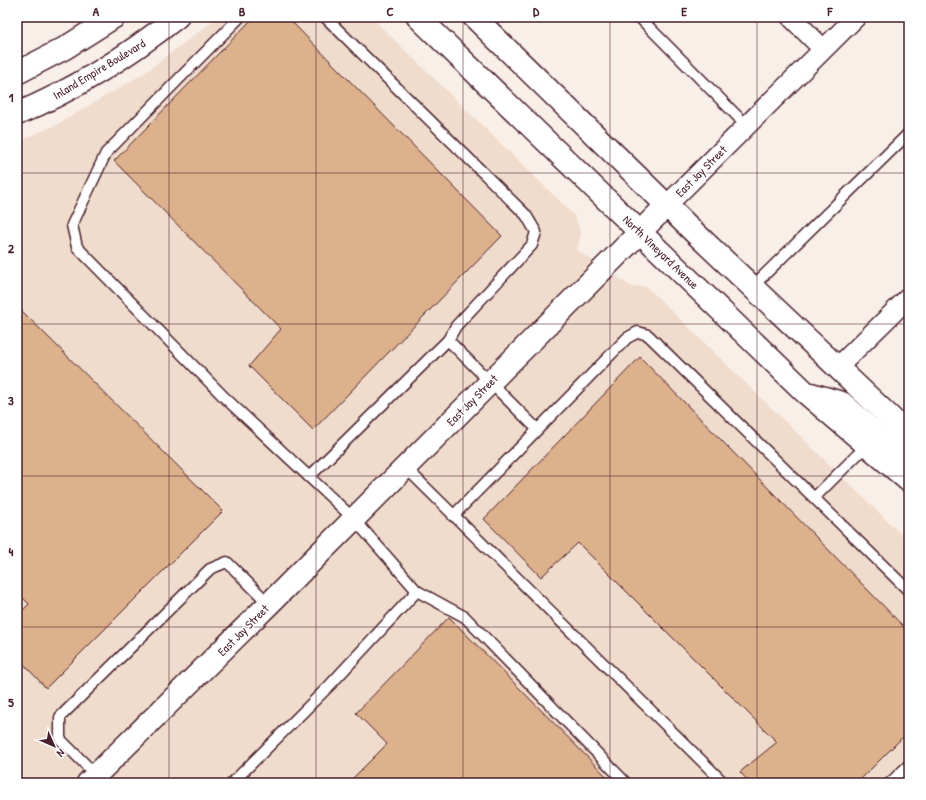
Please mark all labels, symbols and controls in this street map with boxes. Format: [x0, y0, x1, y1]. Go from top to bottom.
text: A [93, 2, 100, 20]
text: B [239, 2, 246, 20]
text: C [386, 2, 394, 20]
text: D [533, 2, 540, 20]
text: E [681, 2, 687, 20]
text: F [827, 2, 834, 20]
street label: Inland Empire Boulevard [50, 35, 149, 103]
text: 1 [9, 88, 14, 106]
street label: East Jay Street [672, 141, 731, 200]
street label: North Vineyard Avenue [619, 211, 703, 293]
text: 2 [8, 239, 15, 257]
street label: East Jay Street [443, 370, 502, 429]
text: 3 [8, 391, 14, 409]
text: 4 [9, 542, 14, 560]
street label: East Jay Street [214, 600, 273, 659]
text: 5 [8, 693, 14, 711]
north arrow [34, 726, 74, 766]
text: N [54, 746, 68, 760]

